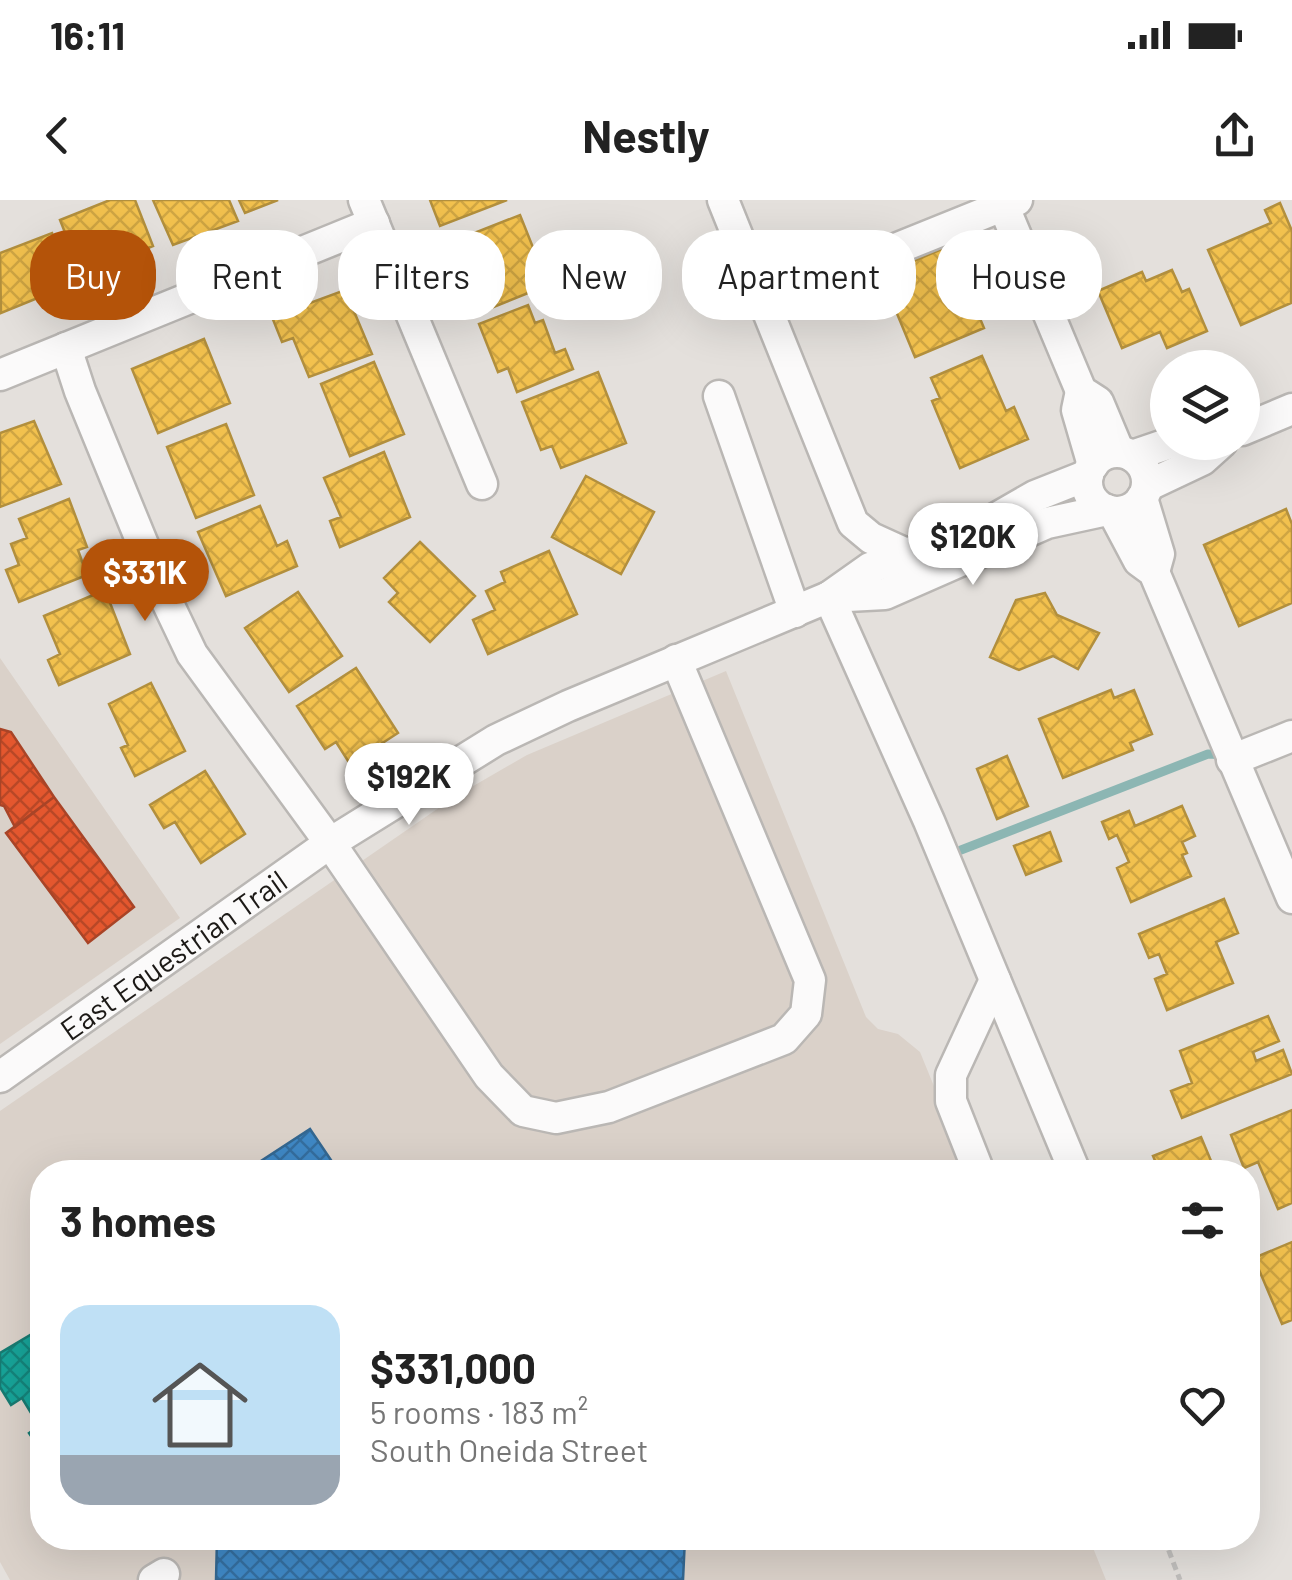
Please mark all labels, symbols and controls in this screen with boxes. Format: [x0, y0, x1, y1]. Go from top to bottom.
text: 16:11 [50, 12, 125, 58]
icon: back [30, 108, 85, 163]
text: Nestly [582, 108, 710, 162]
icon: share [1207, 108, 1262, 163]
chip: Buy [30, 230, 156, 320]
chip: Rent [176, 230, 318, 320]
chip: Filters [338, 230, 505, 320]
chip: New [525, 230, 662, 320]
chip: Apartment [682, 230, 916, 320]
chip: House [936, 230, 1102, 320]
map controls [1150, 350, 1260, 460]
button: layers [1150, 350, 1260, 460]
pin: $120K [903, 503, 1043, 588]
text: $120K [930, 516, 1016, 554]
pin: $331K [75, 539, 215, 624]
text: $331K [103, 552, 187, 590]
pin: $192K [339, 743, 479, 828]
text: $192K [367, 756, 451, 794]
street label: East Equestrian Trail [53, 862, 293, 1047]
icon: filters [1175, 1193, 1230, 1248]
text: 3 homes [60, 1195, 216, 1245]
text: $331,000 [370, 1342, 536, 1392]
icon: home [140, 1345, 260, 1465]
icon: heart [1175, 1378, 1230, 1433]
text: 5 rooms · 183 m² [370, 1392, 588, 1430]
text: South Oneida Street [370, 1430, 648, 1468]

